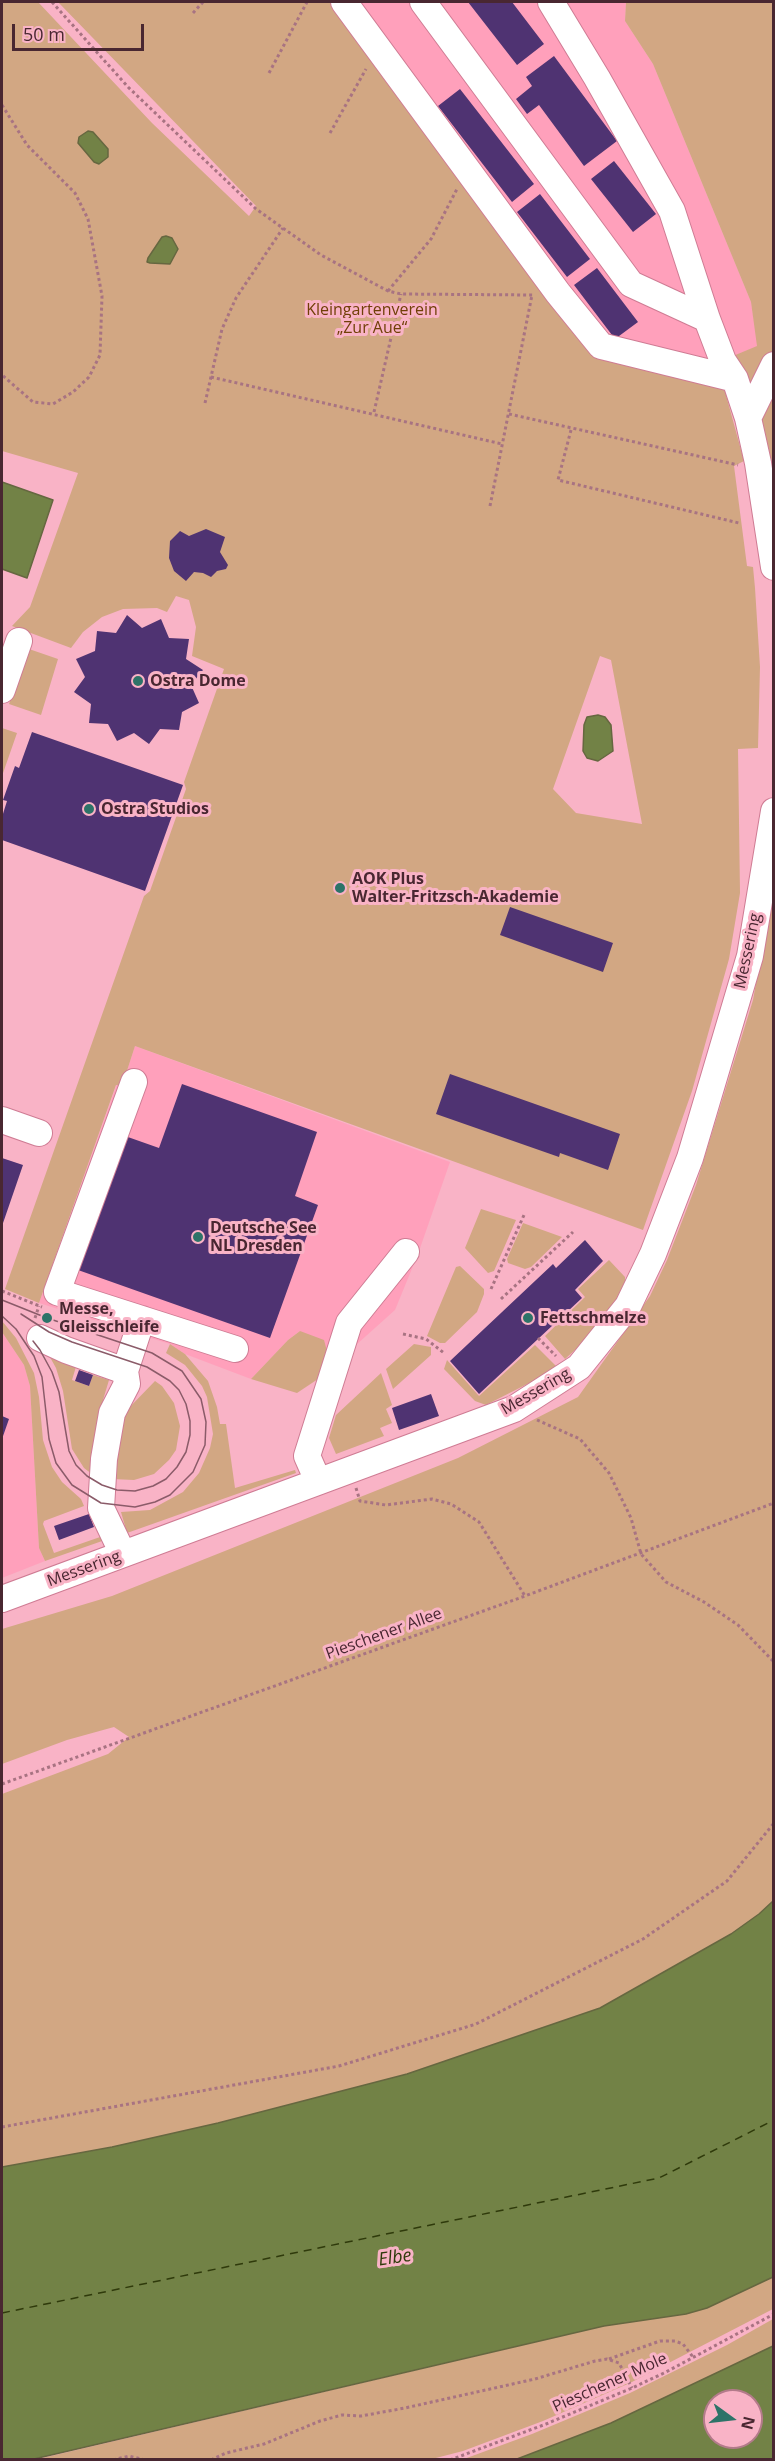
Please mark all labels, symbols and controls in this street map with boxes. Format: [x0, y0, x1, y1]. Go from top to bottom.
scale bar [15, 12, 147, 50]
text: 50 m [23, 22, 65, 46]
park label: Kleingartenverein „Zur Aue“ [306, 300, 438, 338]
place label: Ostra Dome [150, 671, 246, 691]
marker: Ostra Dome [131, 674, 145, 688]
place label: Ostra Studios [101, 799, 209, 819]
marker: Ostra Studios [82, 802, 96, 816]
place label: AOK Plus Walter-Fritzsch-Akademie [352, 869, 559, 907]
marker: AOK Plus Walter-Fritzsch-Akademie [333, 881, 347, 895]
street label: Messering [731, 911, 765, 991]
place label: Deutsche See NL Dresden [210, 1218, 317, 1256]
marker: Deutsche See NL Dresden [191, 1230, 205, 1244]
place label: Messe, Gleisschleife [59, 1299, 159, 1337]
place label: Fettschmelze [540, 1308, 646, 1328]
marker: Messe, Gleisschleife [40, 1311, 54, 1325]
marker: Fettschmelze [521, 1311, 535, 1325]
street label: Messering [498, 1365, 574, 1419]
street label: Messering [45, 1547, 123, 1591]
street label: Pieschener Allee [323, 1604, 445, 1664]
water label: Elbe [377, 2245, 413, 2271]
street label: Pieschener Mole [550, 2349, 670, 2417]
north arrow [703, 2389, 763, 2449]
text: N [736, 2414, 761, 2432]

